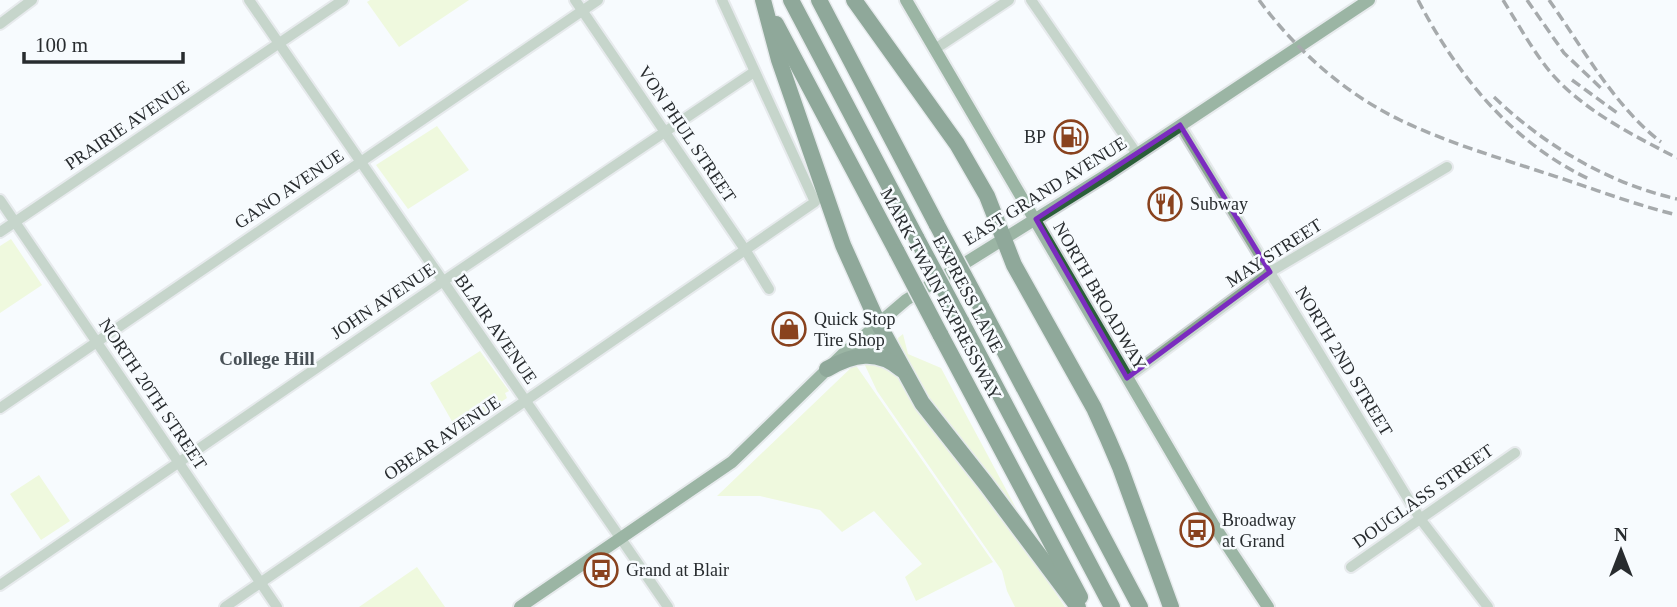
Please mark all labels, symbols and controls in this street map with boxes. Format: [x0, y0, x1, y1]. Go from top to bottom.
scale bar [24, 21, 184, 65]
text: 100 m [35, 33, 88, 57]
street label: VON PHUL STREET [634, 62, 740, 206]
street label: PRAIRIE AVENUE [61, 76, 193, 174]
fuel station icon: BP [1052, 118, 1090, 156]
place label: BP [1024, 127, 1046, 147]
street label: EAST GRAND AVENUE [960, 133, 1130, 249]
street label: GANO AVENUE [231, 145, 347, 233]
street label: MARK TWAIN EXPRESSWAY [877, 185, 1005, 403]
restaurant icon: Subway [1146, 185, 1184, 223]
place label: Subway [1190, 194, 1248, 214]
street label: MAY STREET [1222, 215, 1326, 291]
street label: NORTH BROADWAY [1049, 218, 1151, 374]
street label: EXPRESS LANE [929, 232, 1007, 356]
street label: JOHN AVENUE [327, 259, 439, 343]
street label: BLAIR AVENUE [451, 270, 541, 388]
street label: NORTH 2ND STREET [1291, 283, 1397, 439]
place label: Quick Stop Tire Shop [814, 309, 896, 350]
shop icon: Quick Stop Tire Shop [770, 310, 808, 348]
street label: NORTH 20TH STREET [95, 315, 211, 473]
district label: College Hill [219, 348, 315, 369]
street label: OBEAR AVENUE [380, 392, 504, 484]
street label: DOUGLASS STREET [1349, 440, 1497, 552]
place label: Broadway at Grand [1222, 510, 1296, 551]
bus stop icon: Broadway at Grand [1178, 511, 1216, 549]
north arrow [1586, 516, 1656, 586]
text: N [1614, 524, 1628, 545]
bus stop icon: Grand at Blair [582, 551, 620, 589]
place label: Grand at Blair [626, 560, 729, 580]

